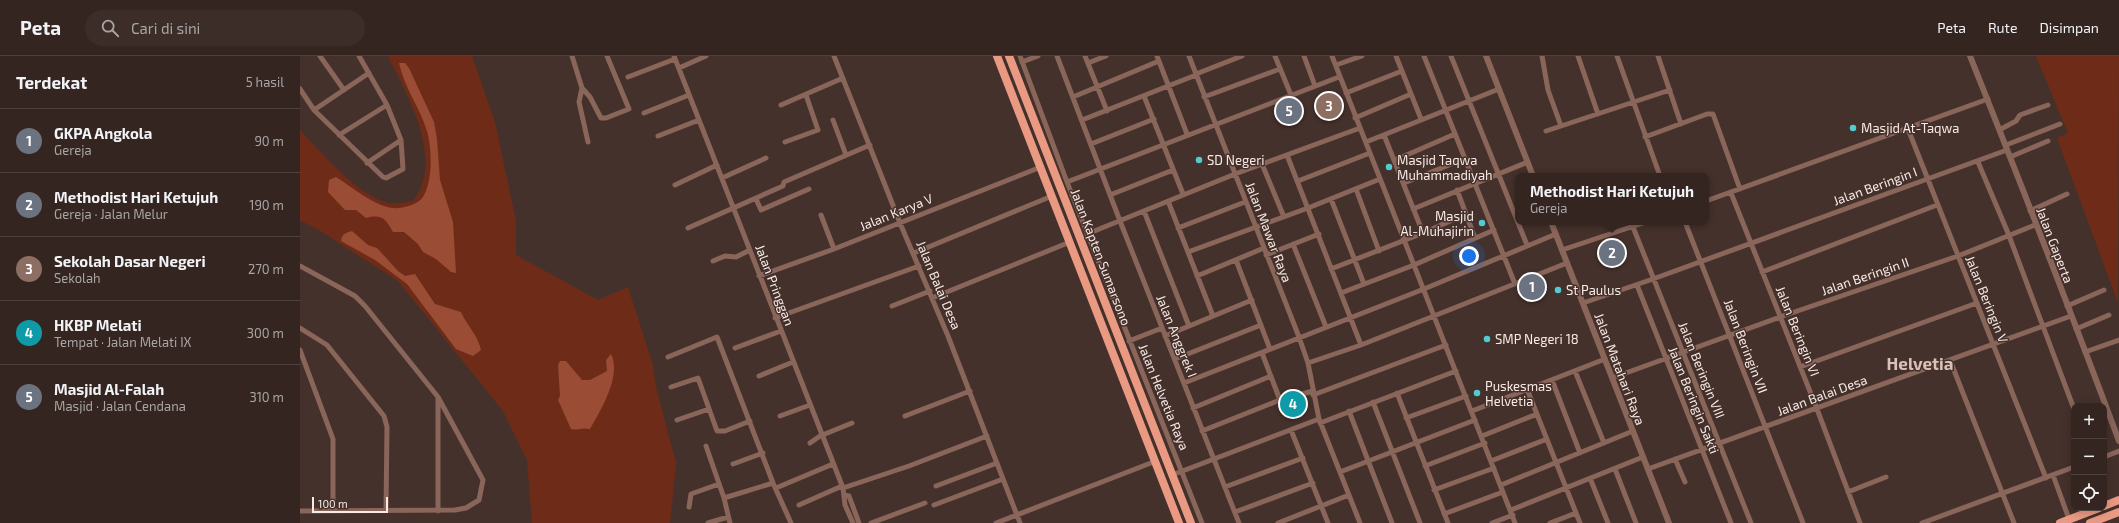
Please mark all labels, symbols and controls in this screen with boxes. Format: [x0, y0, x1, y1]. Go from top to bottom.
search box [85, 10, 365, 46]
text: Peta [20, 16, 61, 39]
icon: search [99, 17, 121, 39]
text: Cari di sini [131, 19, 200, 37]
text: Peta [1937, 19, 1966, 36]
text: Rute [1988, 19, 2017, 36]
text: Disimpan [2039, 19, 2099, 36]
text: Terdekat [16, 72, 87, 92]
text: 5 hasil [246, 74, 284, 90]
pin: 3 [1316, 91, 1342, 121]
pin: 5 [1276, 96, 1302, 126]
place label: Masjid At-Taqwa [1861, 120, 1959, 136]
marker: Masjid At-Taqwa [1848, 123, 1858, 133]
text: GKPA Angkola [54, 124, 152, 142]
text: 1 [26, 133, 32, 149]
text: 90 m [254, 133, 284, 149]
text: Gereja [54, 142, 92, 158]
place label: SD Negeri [1207, 152, 1265, 168]
place label: Masjid Taqwa Muhammadiyah [1397, 152, 1493, 183]
marker: SD Negeri [1194, 155, 1204, 165]
marker: Masjid Taqwa Muhammadiyah [1384, 162, 1394, 172]
street label: Jalan Beringin I [1831, 163, 1919, 209]
popup [1515, 173, 1709, 225]
street label: Jalan Mawar Raya [1242, 180, 1296, 284]
text: Methodist Hari Ketujuh [1530, 182, 1694, 200]
street label: Jalan Kapten Sumarsono [1068, 186, 1134, 328]
text: Methodist Hari Ketujuh [54, 188, 218, 206]
street label: Jalan Karya V [857, 190, 935, 234]
text: 2 [25, 197, 33, 213]
text: 190 m [249, 197, 284, 213]
text: Gereja [1530, 200, 1567, 216]
street label: Jalan Gaperta [2033, 205, 2077, 285]
text: Gereja · Jalan Melur [54, 206, 168, 222]
place label: Masjid Al-Muhajirin [1400, 208, 1474, 239]
marker: Masjid Al-Muhajirin [1477, 218, 1487, 228]
street label: Jalan Balai Desa [913, 238, 965, 332]
pin: 2 [1599, 238, 1625, 268]
street label: Jalan Pringgan [752, 242, 798, 328]
your location [1459, 246, 1479, 266]
text: Sekolah Dasar Negeri [54, 252, 206, 270]
street label: Jalan Beringin II [1819, 253, 1911, 299]
street label: Jalan Beringin V [1962, 253, 2012, 345]
text: 3 [25, 261, 33, 277]
text: 270 m [248, 261, 284, 277]
text: Sekolah [54, 270, 101, 286]
pin: 1 [1519, 272, 1545, 302]
place label: St Paulus [1566, 282, 1621, 298]
street label: Jalan Beringin VI [1773, 284, 1823, 378]
marker: St Paulus [1553, 285, 1563, 295]
street label: Jalan Anggrek I [1153, 292, 1201, 380]
street label: Jalan Beringin VII [1721, 297, 1771, 395]
street label: Jalan Matahari Raya [1591, 311, 1649, 427]
text: HKBP Melati [54, 316, 142, 334]
street label: Jalan Beringin VIII [1675, 319, 1729, 421]
text: 4 [25, 325, 33, 341]
text: 300 m [247, 325, 284, 341]
place label: SMP Negeri 18 [1495, 331, 1579, 347]
text: Tempat · Jalan Melati IX [54, 334, 192, 350]
marker: SMP Negeri 18 [1482, 334, 1492, 344]
street label: Jalan Helvetia Raya [1135, 341, 1193, 453]
street label: Jalan Beringin Sakti [1665, 344, 1723, 456]
district label: Helvetia [1887, 353, 1953, 373]
street label: Jalan Balai Desa [1775, 371, 1869, 419]
place label: Puskesmas Helvetia [1485, 378, 1552, 409]
text: Masjid Al-Falah [54, 380, 164, 398]
marker: Puskesmas Helvetia [1472, 388, 1482, 398]
text: 5 [25, 389, 33, 405]
text: 310 m [249, 389, 284, 405]
pin: 4 [1280, 389, 1306, 419]
text: Masjid · Jalan Cendana [54, 398, 186, 414]
map controls [2071, 403, 2107, 511]
button: + [2071, 403, 2107, 439]
button: − [2071, 439, 2107, 475]
button: locate [2071, 475, 2107, 511]
scale bar [312, 495, 388, 514]
text: 100 m [318, 497, 348, 510]

